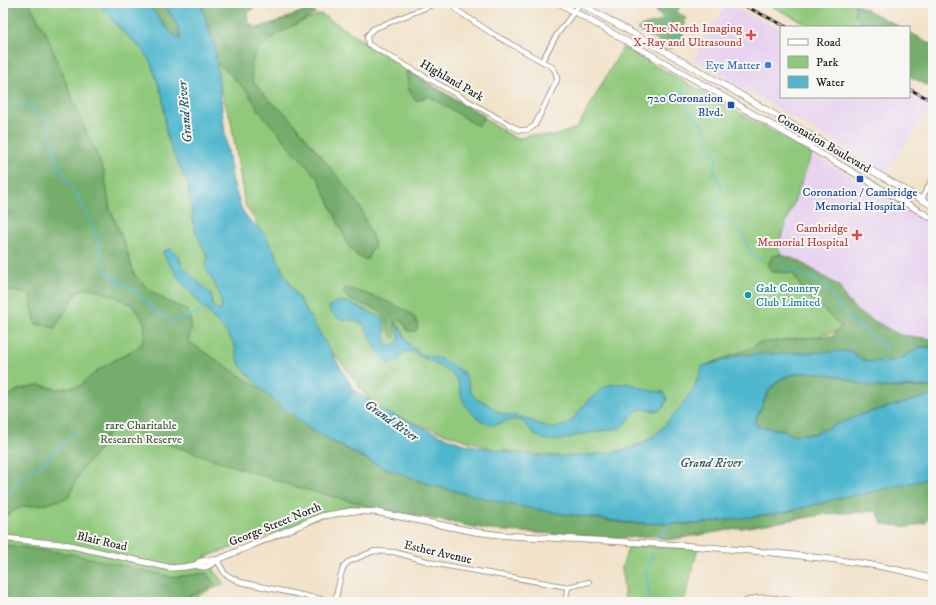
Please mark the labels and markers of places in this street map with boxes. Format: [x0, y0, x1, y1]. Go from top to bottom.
place label: True North Imaging X-Ray and Ultrasound [633, 21, 742, 50]
marker: True North Imaging X-Ray and Ultrasound [745, 29, 757, 41]
place label: Eye Matter [705, 58, 761, 73]
marker: Eye Matter [763, 60, 773, 70]
place label: 720 Coronation Blvd. [647, 91, 724, 120]
marker: 720 Coronation Blvd. [726, 100, 736, 110]
marker: Coronation / Cambridge Memorial Hospital [855, 174, 865, 184]
place label: Coronation / Cambridge Memorial Hospital [803, 185, 917, 214]
place label: Cambridge Memorial Hospital [757, 221, 848, 250]
marker: Cambridge Memorial Hospital [851, 229, 863, 241]
place label: Galt Country Club Limited [756, 281, 820, 310]
marker: Galt Country Club Limited [743, 290, 753, 300]

